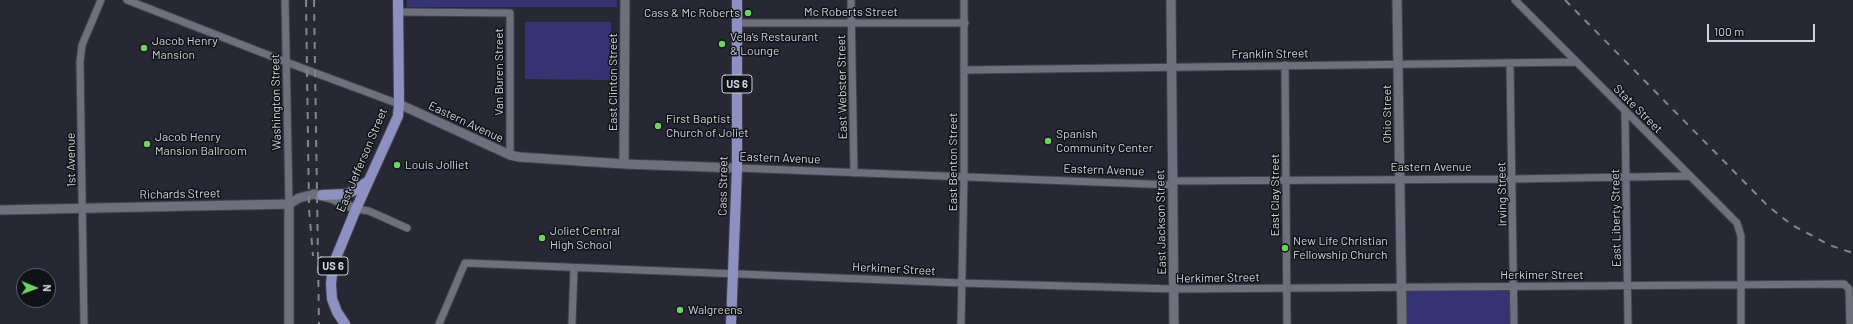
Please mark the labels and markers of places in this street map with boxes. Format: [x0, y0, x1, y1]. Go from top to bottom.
place label: Cass & Mc Roberts [644, 6, 740, 20]
marker: Cass & Mc Roberts [743, 8, 753, 18]
place label: Vela’s Restaurant & Lounge [730, 30, 818, 58]
place label: Jacob Henry Mansion [152, 34, 218, 62]
marker: Vela’s Restaurant & Lounge [717, 39, 727, 49]
marker: Jacob Henry Mansion [139, 43, 149, 53]
place label: First Baptist Church of Joliet [666, 112, 749, 140]
marker: First Baptist Church of Joliet [653, 121, 663, 131]
place label: Spanish Community Center [1056, 127, 1153, 155]
place label: Jacob Henry Mansion Ballroom [155, 130, 247, 158]
marker: Spanish Community Center [1043, 136, 1053, 146]
marker: Jacob Henry Mansion Ballroom [142, 139, 152, 149]
place label: Louis Jolliet [405, 158, 469, 172]
marker: Louis Jolliet [392, 160, 402, 170]
place label: Joliet Central High School [550, 224, 620, 252]
marker: Joliet Central High School [537, 233, 547, 243]
place label: New Life Christian Fellowship Church [1293, 234, 1388, 262]
marker: New Life Christian Fellowship Church [1280, 243, 1290, 253]
place label: Walgreens [688, 303, 743, 317]
marker: Walgreens [675, 305, 685, 315]

